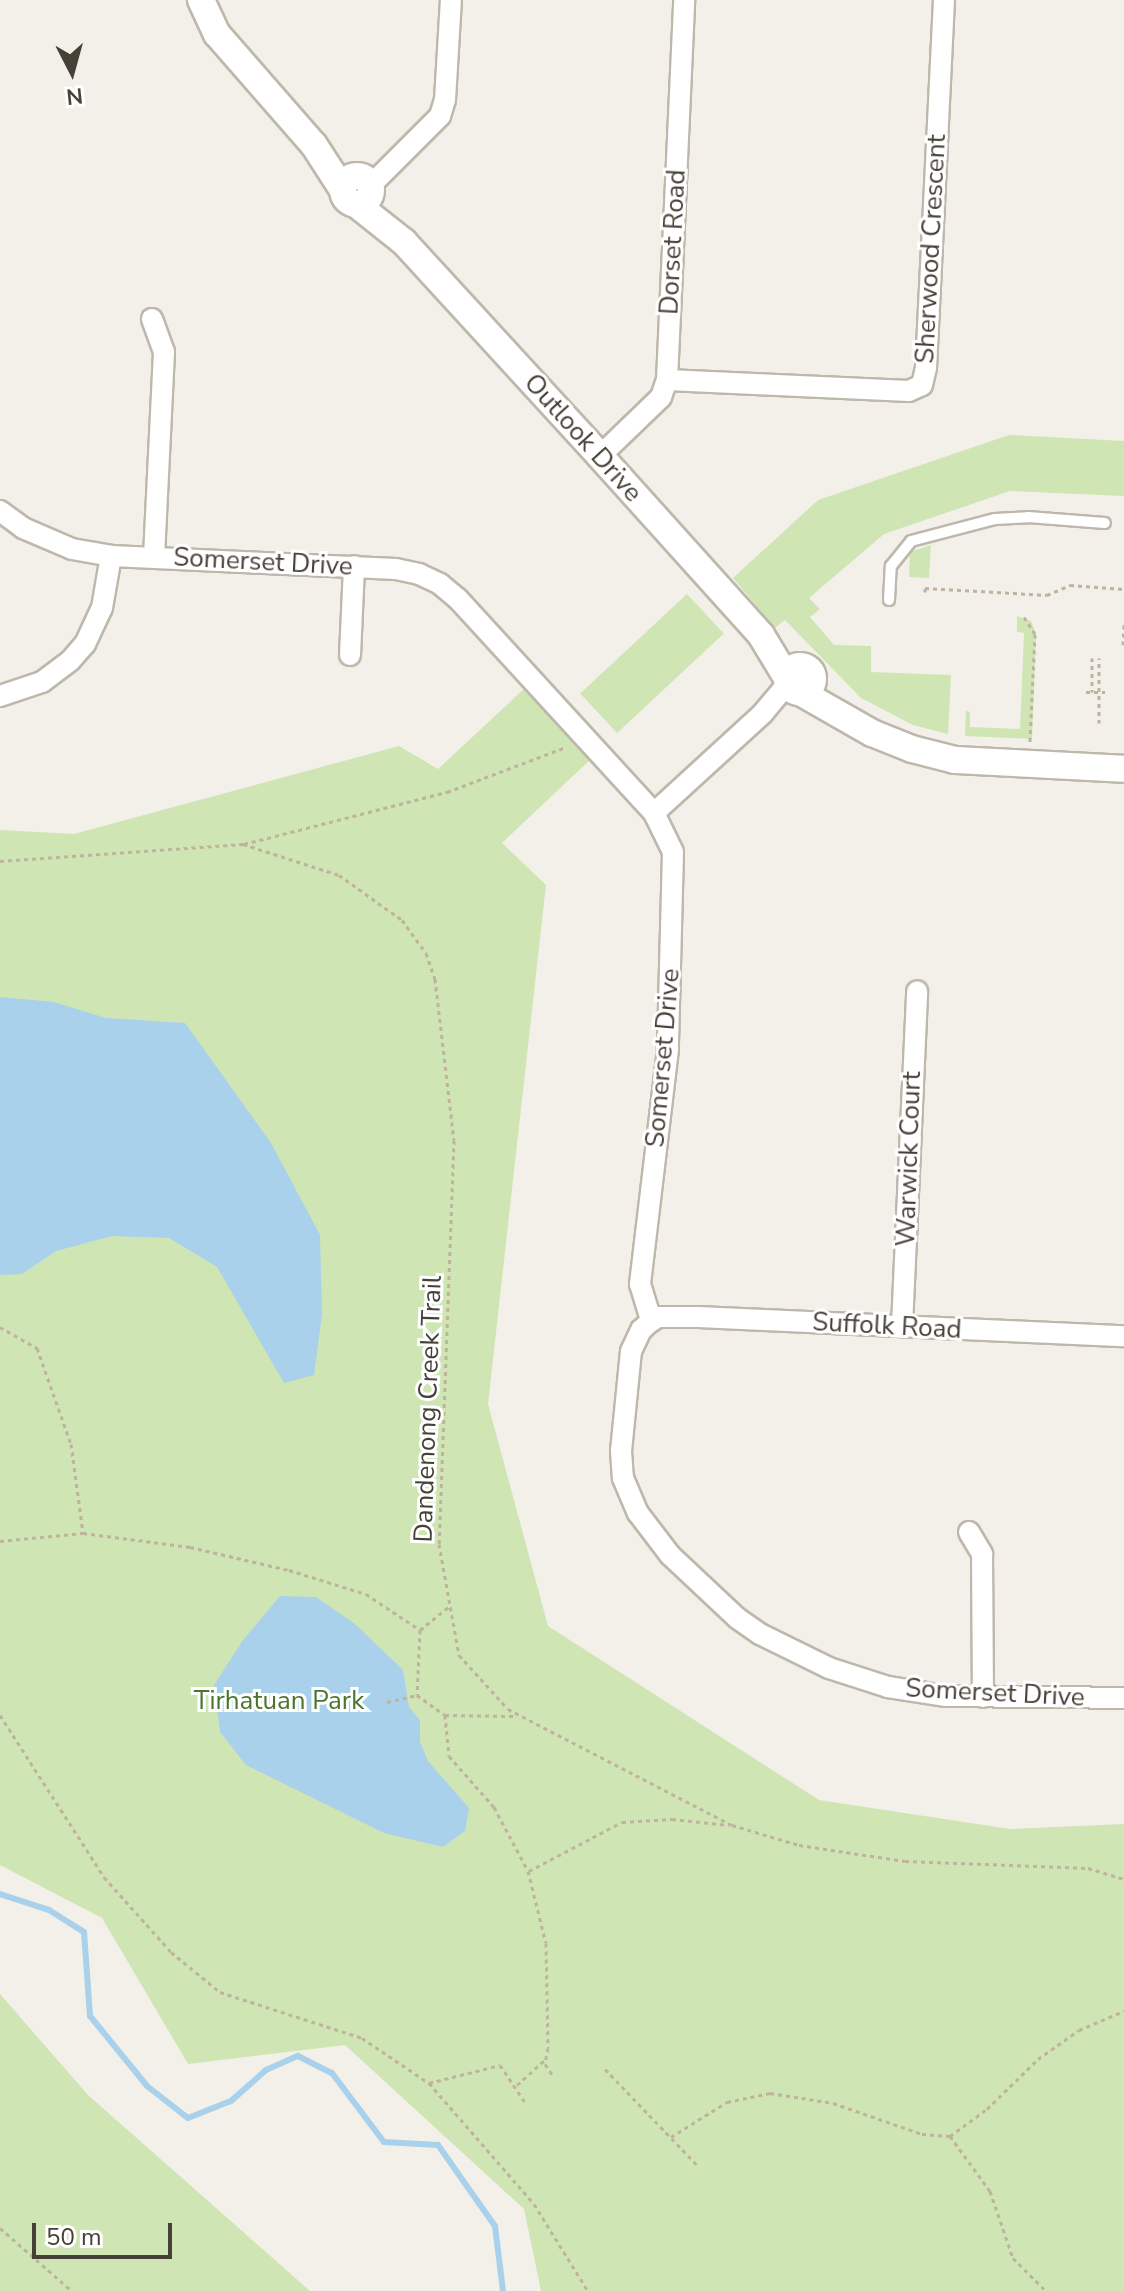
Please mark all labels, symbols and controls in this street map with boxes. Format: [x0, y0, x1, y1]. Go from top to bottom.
north arrow [32, 32, 112, 112]
text: N [65, 80, 84, 112]
street label: Sherwood Crescent [909, 134, 953, 364]
street label: Dorset Road [654, 169, 692, 315]
street label: Outlook Drive [517, 368, 649, 508]
street label: Somerset Drive [173, 542, 353, 582]
street label: Somerset Drive [640, 967, 686, 1149]
street label: Warwick Court [890, 1071, 928, 1247]
street label: Dandenong Creek Trail [408, 1275, 448, 1543]
street label: Suffolk Road [812, 1307, 962, 1345]
street label: Somerset Drive [905, 1673, 1085, 1713]
park label: Tirhatuan Park [194, 1685, 364, 1717]
scale bar [36, 2207, 176, 2257]
text: 50 m [46, 2221, 102, 2253]

